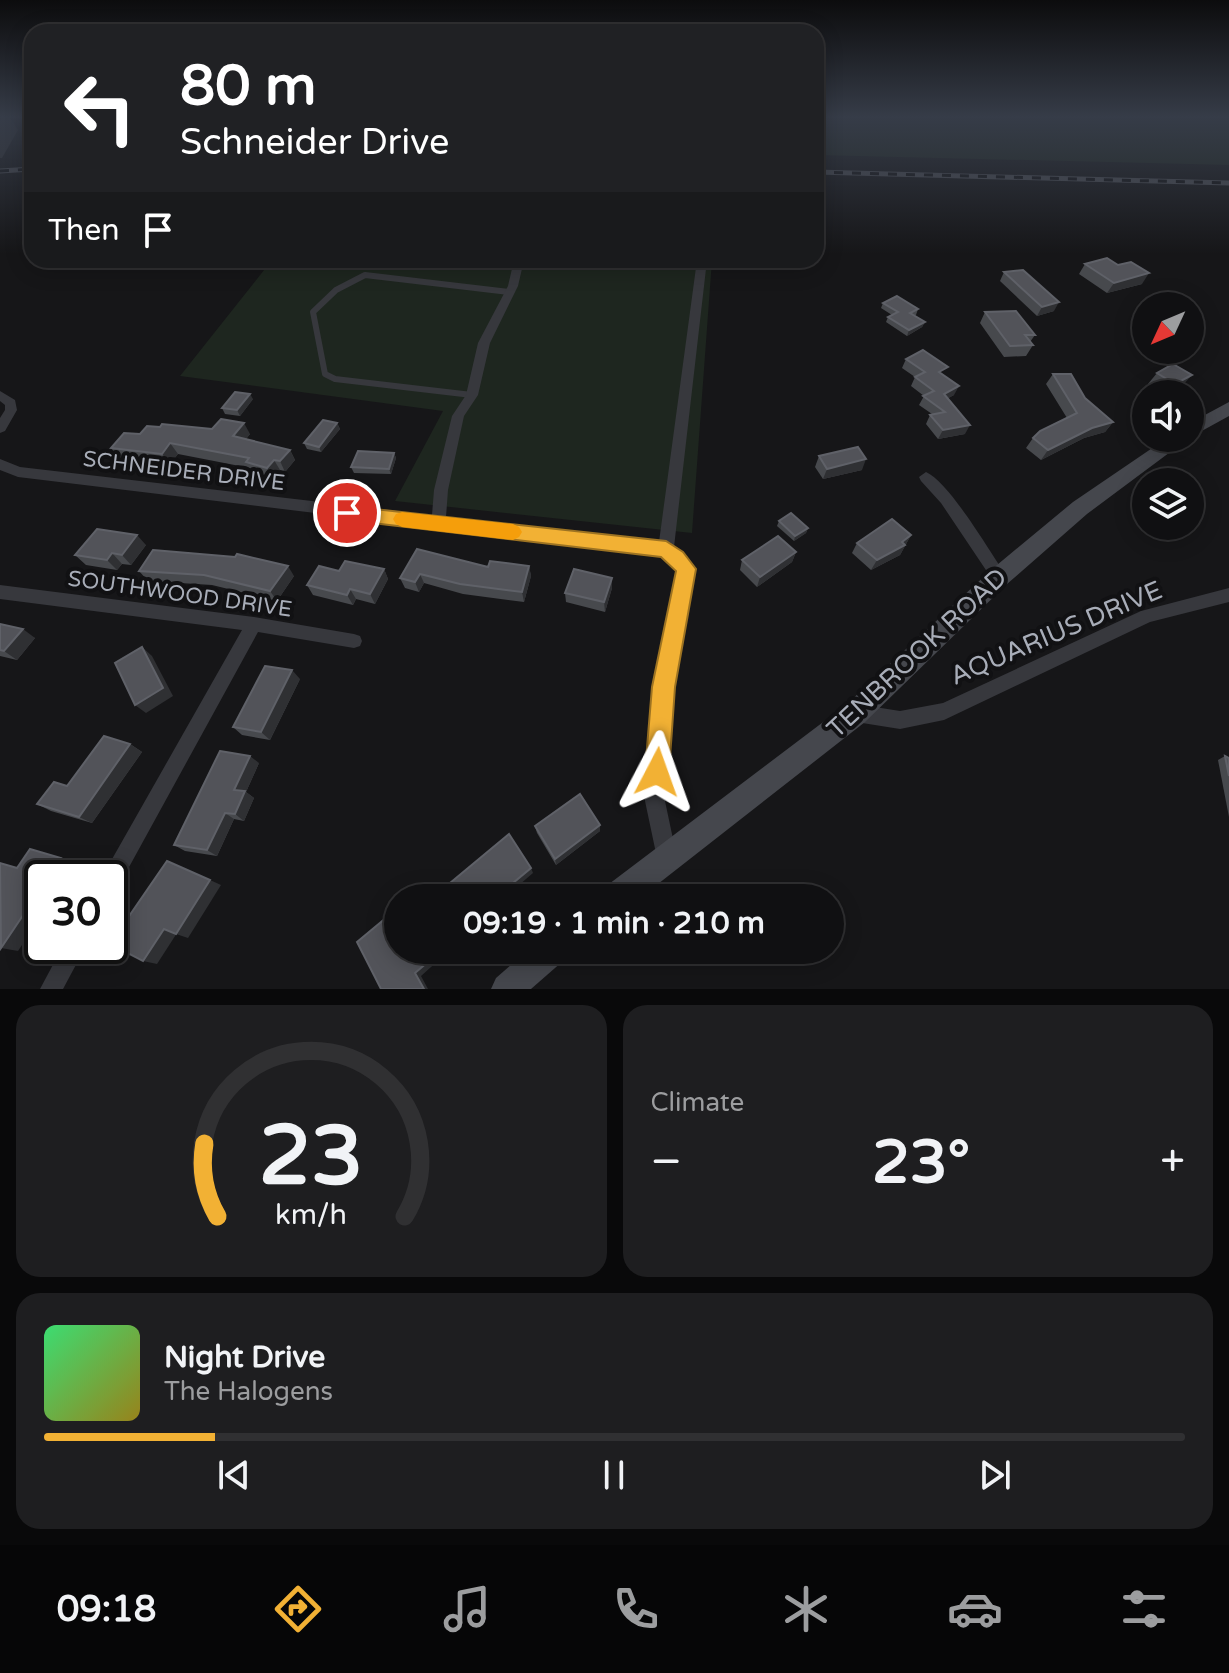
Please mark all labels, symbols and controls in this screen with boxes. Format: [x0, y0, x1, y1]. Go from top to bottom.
text: 80 m [180, 53, 316, 120]
icon: left [48, 56, 152, 160]
text: Schneider Drive [180, 121, 449, 164]
icon: arrive [136, 208, 180, 252]
text: Then [48, 212, 120, 249]
north arrow [1132, 292, 1204, 364]
map controls [1132, 292, 1204, 540]
button: sound [1132, 380, 1204, 452]
street label: SCHNEIDER DRIVE [82, 446, 286, 496]
button: layers [1132, 468, 1204, 540]
pin [313, 479, 381, 547]
icon: arrive [325, 491, 369, 535]
street label: TENBROOK ROAD [821, 562, 1013, 744]
street label: SOUTHWOOD DRIVE [66, 565, 294, 623]
street label: AQUARIUS DRIVE [945, 574, 1167, 692]
position arrow [615, 730, 699, 814]
speed limit sign: 30 [24, 860, 128, 964]
text: 09:19 · 1 min · 210 m [463, 905, 765, 942]
text: Climate [651, 1087, 744, 1118]
text: 23 [259, 1107, 363, 1207]
text: 23° [872, 1127, 970, 1199]
text: − [651, 1136, 682, 1189]
text: + [1160, 1136, 1185, 1189]
text: km/h [275, 1198, 347, 1232]
text: Night Drive [164, 1339, 325, 1376]
text: The Halogens [164, 1376, 333, 1407]
icon: previous [212, 1453, 256, 1497]
icon: pause [592, 1453, 636, 1497]
icon: next [973, 1453, 1017, 1497]
icon: directions [270, 1581, 326, 1637]
icon: music [439, 1581, 495, 1637]
icon: phone [608, 1581, 664, 1637]
icon: climate [778, 1581, 834, 1637]
icon: car [947, 1581, 1003, 1637]
icon: filters [1116, 1581, 1172, 1637]
text: 09:18 [57, 1588, 156, 1631]

